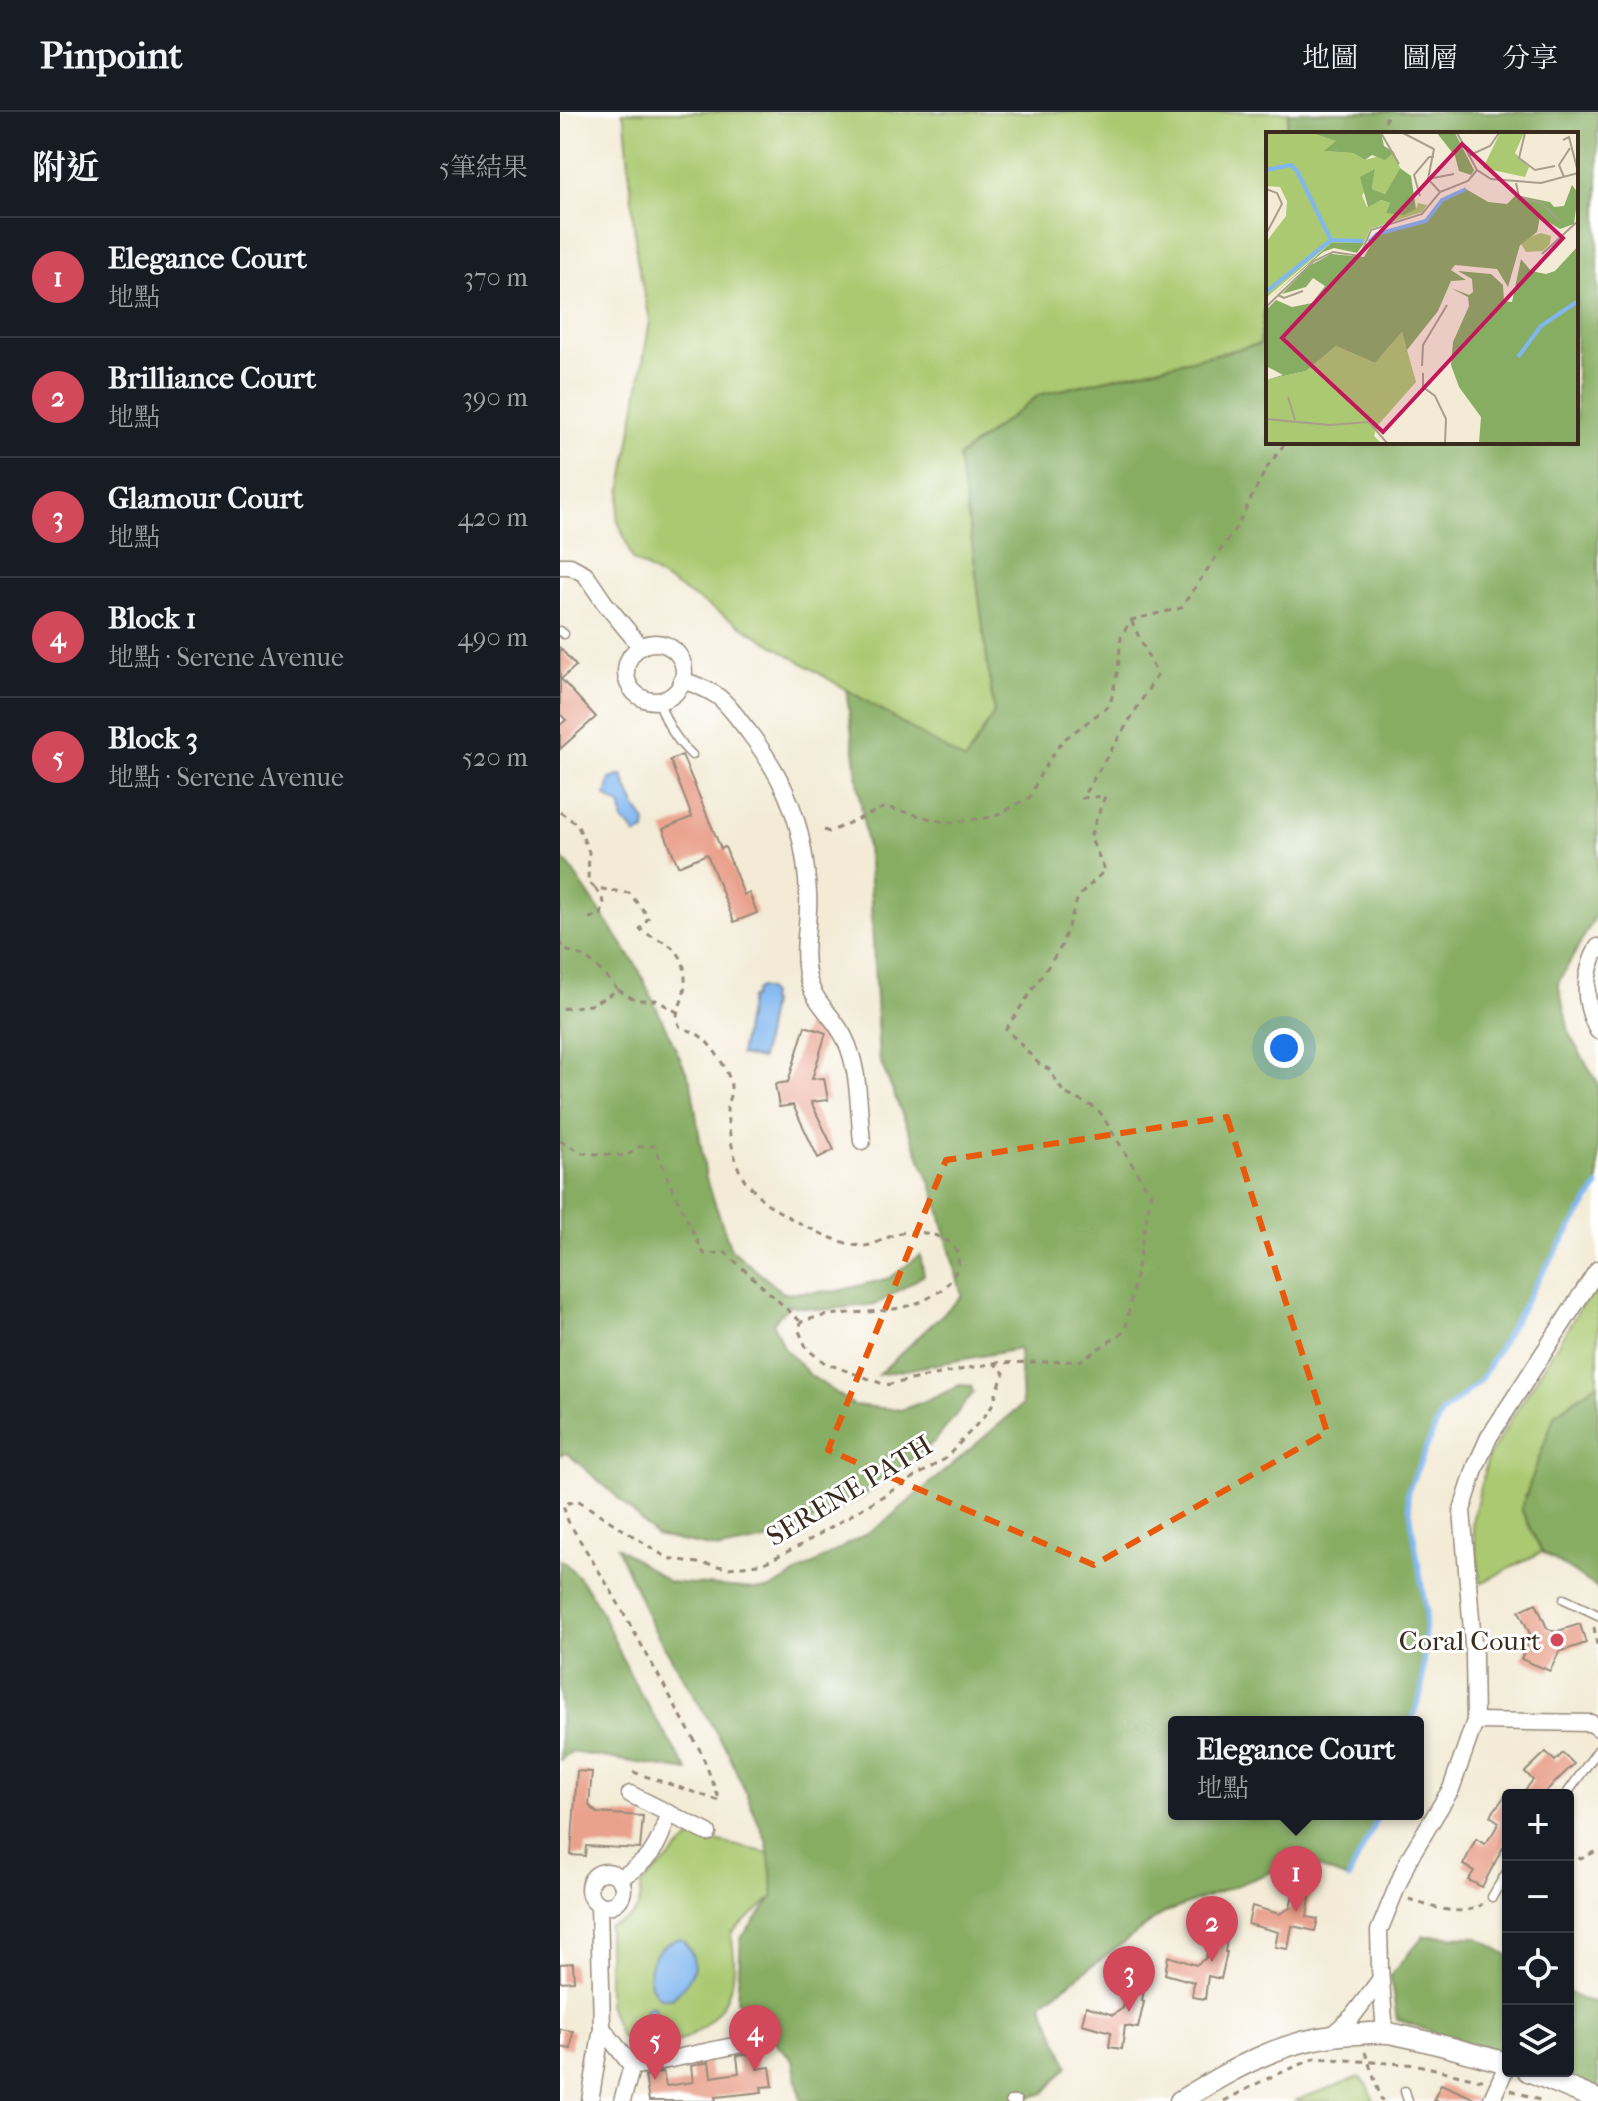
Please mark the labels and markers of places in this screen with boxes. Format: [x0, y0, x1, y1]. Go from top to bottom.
place label: Coral Court [1399, 1624, 1541, 1657]
marker: Coral Court [1548, 1631, 1566, 1649]
pin: 1 [1270, 1846, 1322, 1912]
pin: 2 [1186, 1896, 1238, 1962]
pin: 3 [1103, 1946, 1155, 2012]
pin: 4 [729, 2005, 781, 2071]
pin: 5 [629, 2014, 681, 2080]

